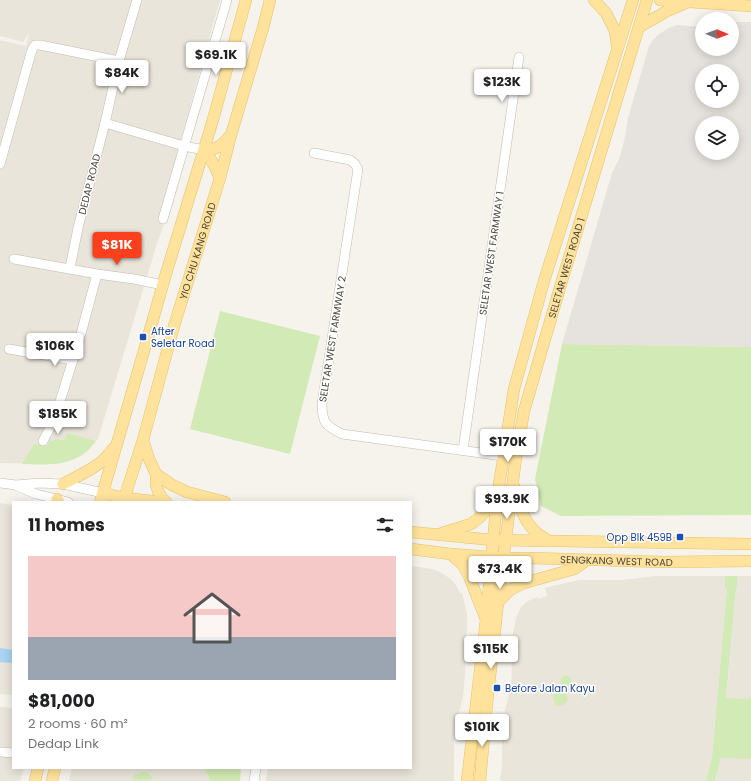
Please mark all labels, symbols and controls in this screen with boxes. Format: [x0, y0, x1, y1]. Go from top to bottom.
north arrow [695, 12, 739, 56]
map controls [695, 12, 739, 160]
pin: $69.1K [183, 42, 249, 76]
text: $69.1K [195, 45, 237, 64]
pin: $84K [98, 60, 146, 94]
text: $84K [105, 63, 139, 82]
button: locate [695, 64, 739, 108]
pin: $123K [474, 69, 530, 103]
text: $123K [483, 72, 521, 91]
button: layers [695, 116, 739, 160]
street label: DEDAP ROAD [75, 152, 104, 216]
street label: SELETAR WEST FARMWAY 1 [475, 190, 508, 316]
street label: YIO CHU KANG ROAD [176, 201, 220, 301]
street label: SELETAR WEST ROAD 1 [544, 216, 589, 320]
pin: $81K [93, 232, 141, 266]
text: $81K [102, 235, 132, 254]
street label: SELETAR WEST FARMWAY 2 [315, 275, 350, 403]
place label: After Seletar Road [151, 324, 215, 351]
marker: After Seletar Road [138, 332, 148, 342]
pin: $106K [27, 333, 83, 367]
text: $106K [35, 336, 75, 355]
pin: $185K [30, 401, 86, 435]
text: $185K [38, 404, 78, 423]
pin: $170K [480, 429, 536, 463]
text: $170K [489, 432, 527, 451]
pin: $93.9K [474, 486, 540, 520]
text: $93.9K [484, 489, 530, 508]
text: 11 homes [28, 513, 105, 537]
icon: filters [374, 514, 396, 536]
place label: Opp Blk 459B [607, 530, 672, 545]
marker: Opp Blk 459B [675, 532, 685, 542]
street label: SENGKANG WEST ROAD [560, 552, 673, 570]
pin: $73.4K [467, 556, 533, 590]
text: $73.4K [478, 559, 522, 578]
icon: home [176, 582, 248, 654]
pin: $115K [463, 636, 519, 670]
text: $115K [473, 639, 509, 658]
place label: Before Jalan Kayu [505, 681, 595, 696]
marker: Before Jalan Kayu [492, 683, 502, 693]
text: $81,000 [28, 689, 95, 713]
text: 2 rooms · 60 m² [28, 714, 128, 733]
pin: $101K [454, 714, 510, 748]
text: $101K [464, 717, 500, 736]
text: Dedap Link [28, 734, 99, 753]

